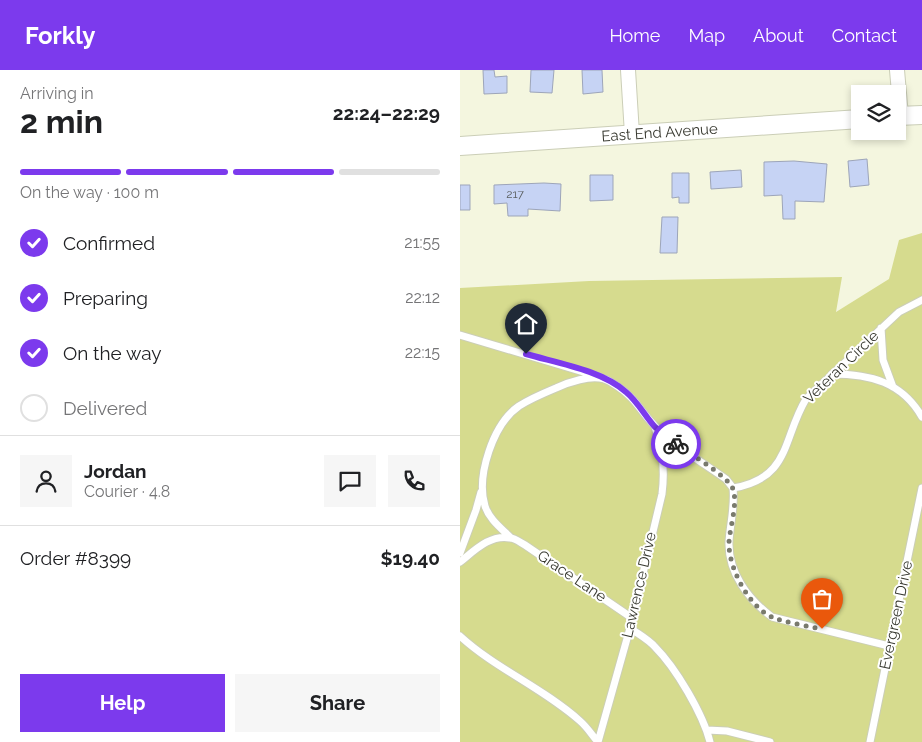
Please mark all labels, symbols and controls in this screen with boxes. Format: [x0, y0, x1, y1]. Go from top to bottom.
text: Forkly [25, 21, 95, 50]
text: Home [609, 25, 660, 46]
text: Map [688, 25, 725, 46]
text: About [753, 25, 804, 46]
text: Contact [832, 25, 897, 46]
text: Arriving in [20, 84, 94, 103]
map controls [851, 85, 906, 140]
button: layers [851, 85, 906, 140]
text: 22:24–22:29 [333, 102, 440, 124]
text: 2 min [20, 103, 103, 140]
street label: East End Avenue [601, 120, 719, 145]
text: On the way · 100 m [20, 183, 159, 202]
house number: 217 [506, 187, 524, 201]
icon: check [20, 229, 48, 257]
text: Confirmed [63, 232, 155, 254]
text: 21:55 [404, 233, 440, 252]
icon: check [20, 284, 48, 312]
text: Preparing [63, 287, 148, 309]
text: 22:12 [405, 288, 440, 307]
pin [505, 303, 547, 354]
icon: home [512, 310, 540, 338]
street label: Veteran Circle [800, 327, 882, 407]
icon: check [20, 339, 48, 367]
text: On the way [63, 342, 162, 364]
text: 22:15 [405, 343, 440, 362]
text: Delivered [63, 397, 147, 419]
courier [651, 419, 701, 469]
icon: bike [662, 430, 690, 458]
button: person [20, 455, 72, 507]
button: chat [324, 455, 376, 507]
button: phone [388, 455, 440, 507]
text: Jordan [84, 460, 147, 482]
text: Courier · 4.8 [84, 482, 170, 501]
street label: Lawrence Drive [618, 530, 660, 640]
street label: Grace Lane [534, 546, 610, 606]
text: Order #8399 [20, 547, 131, 569]
text: $19.40 [381, 547, 440, 569]
street label: Evergreen Drive [876, 559, 916, 671]
pin [801, 578, 843, 629]
icon: bag [808, 585, 836, 613]
button: Help [20, 674, 225, 732]
button: Share [235, 674, 440, 732]

